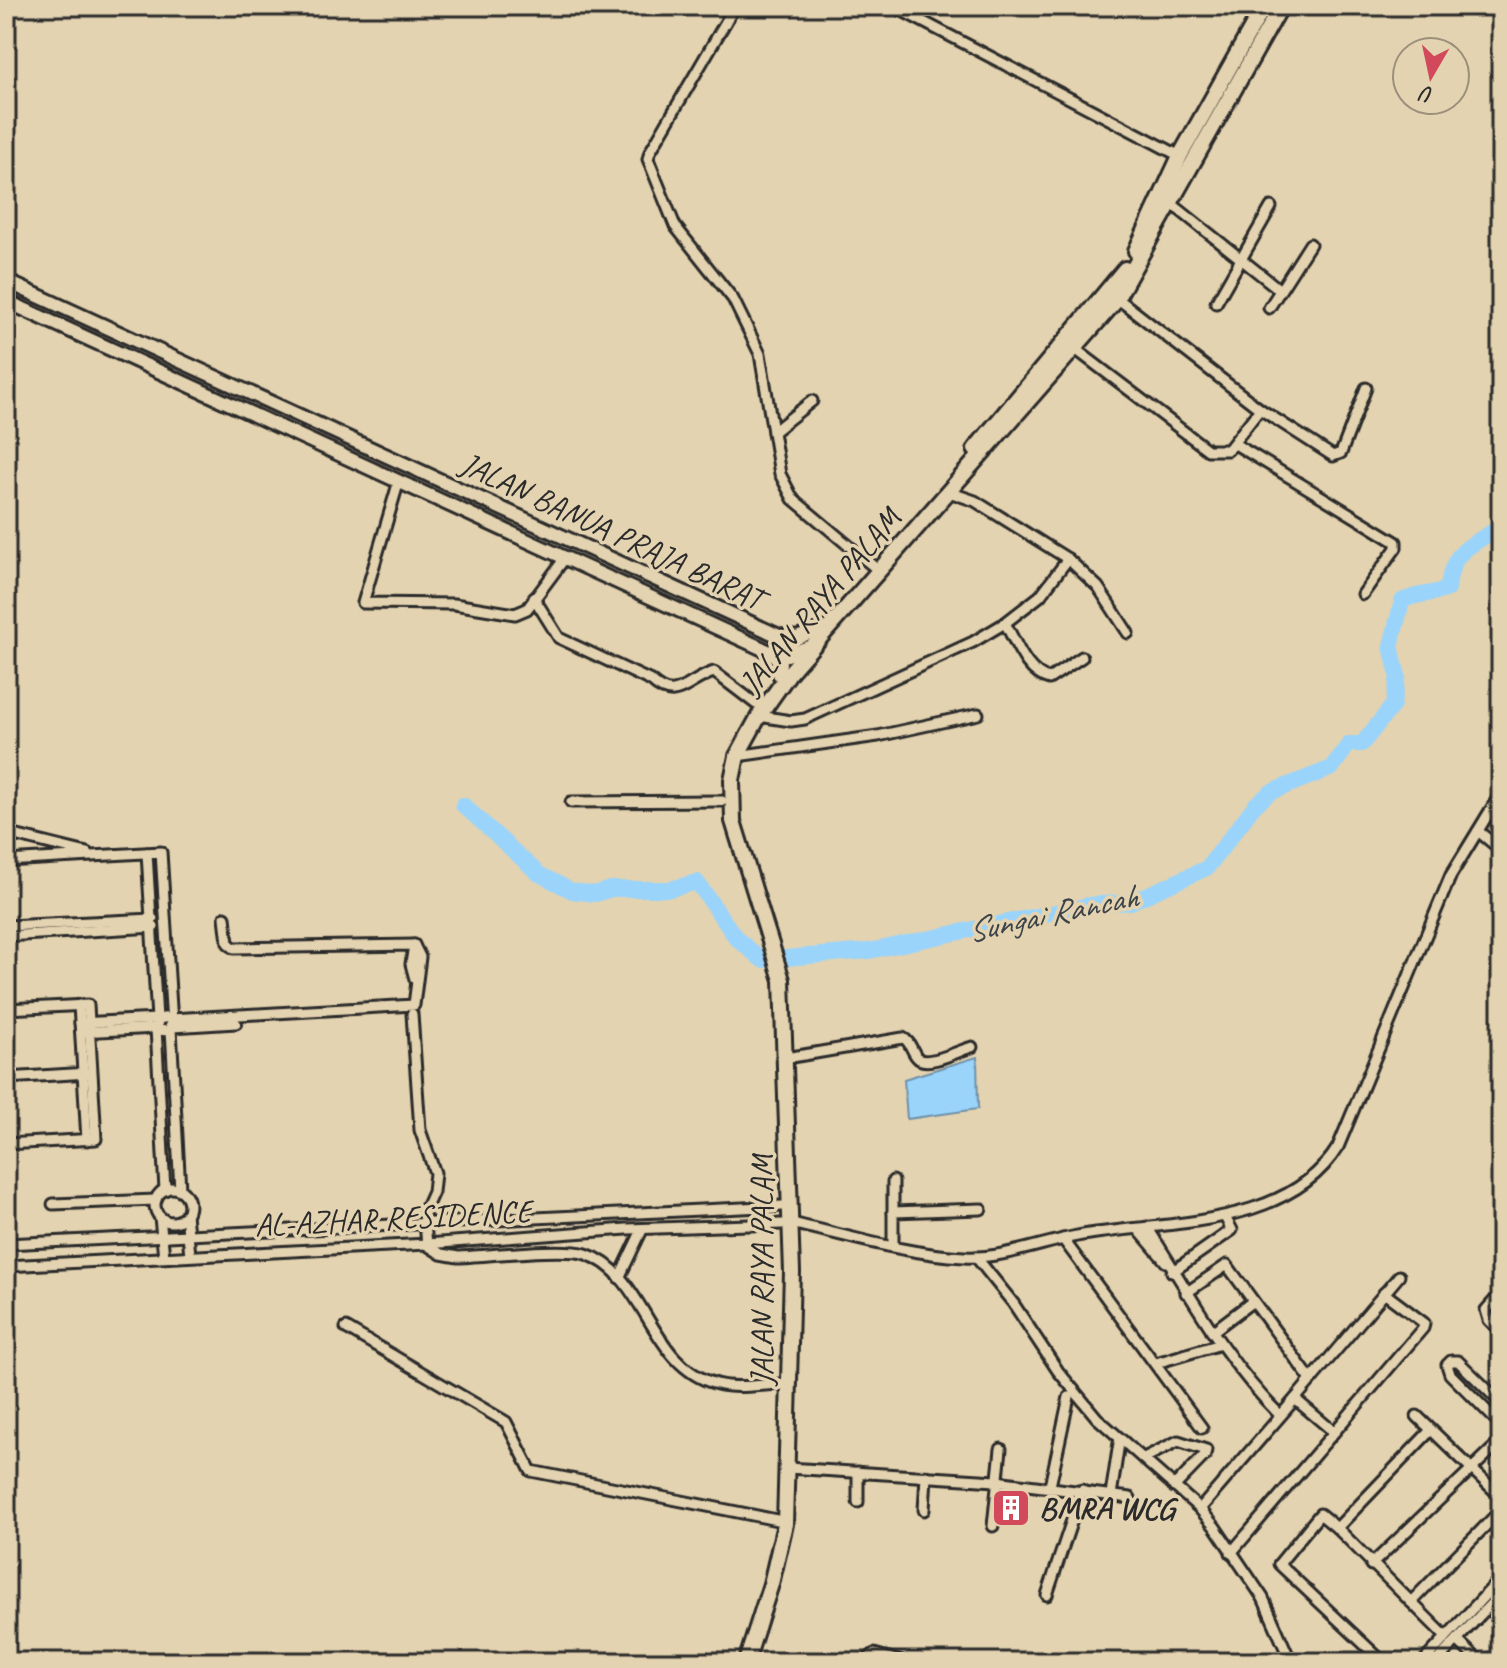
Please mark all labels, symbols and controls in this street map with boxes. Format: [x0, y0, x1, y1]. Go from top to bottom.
north arrow [1391, 36, 1471, 116]
text: U [1416, 79, 1435, 109]
street label: JALAN BANUA PRAJA BARAT [452, 442, 776, 622]
street label: JALAN RAYA PALAM [729, 498, 911, 704]
water label: Sungai Rancah [963, 873, 1144, 952]
street label: JALAN RAYA PALAM [741, 1153, 782, 1387]
street label: AL-AZHAR RESIDENCE [254, 1190, 537, 1246]
building icon: BMRA WCG [990, 1487, 1032, 1529]
place label: BMRA WCG [1039, 1488, 1179, 1529]

